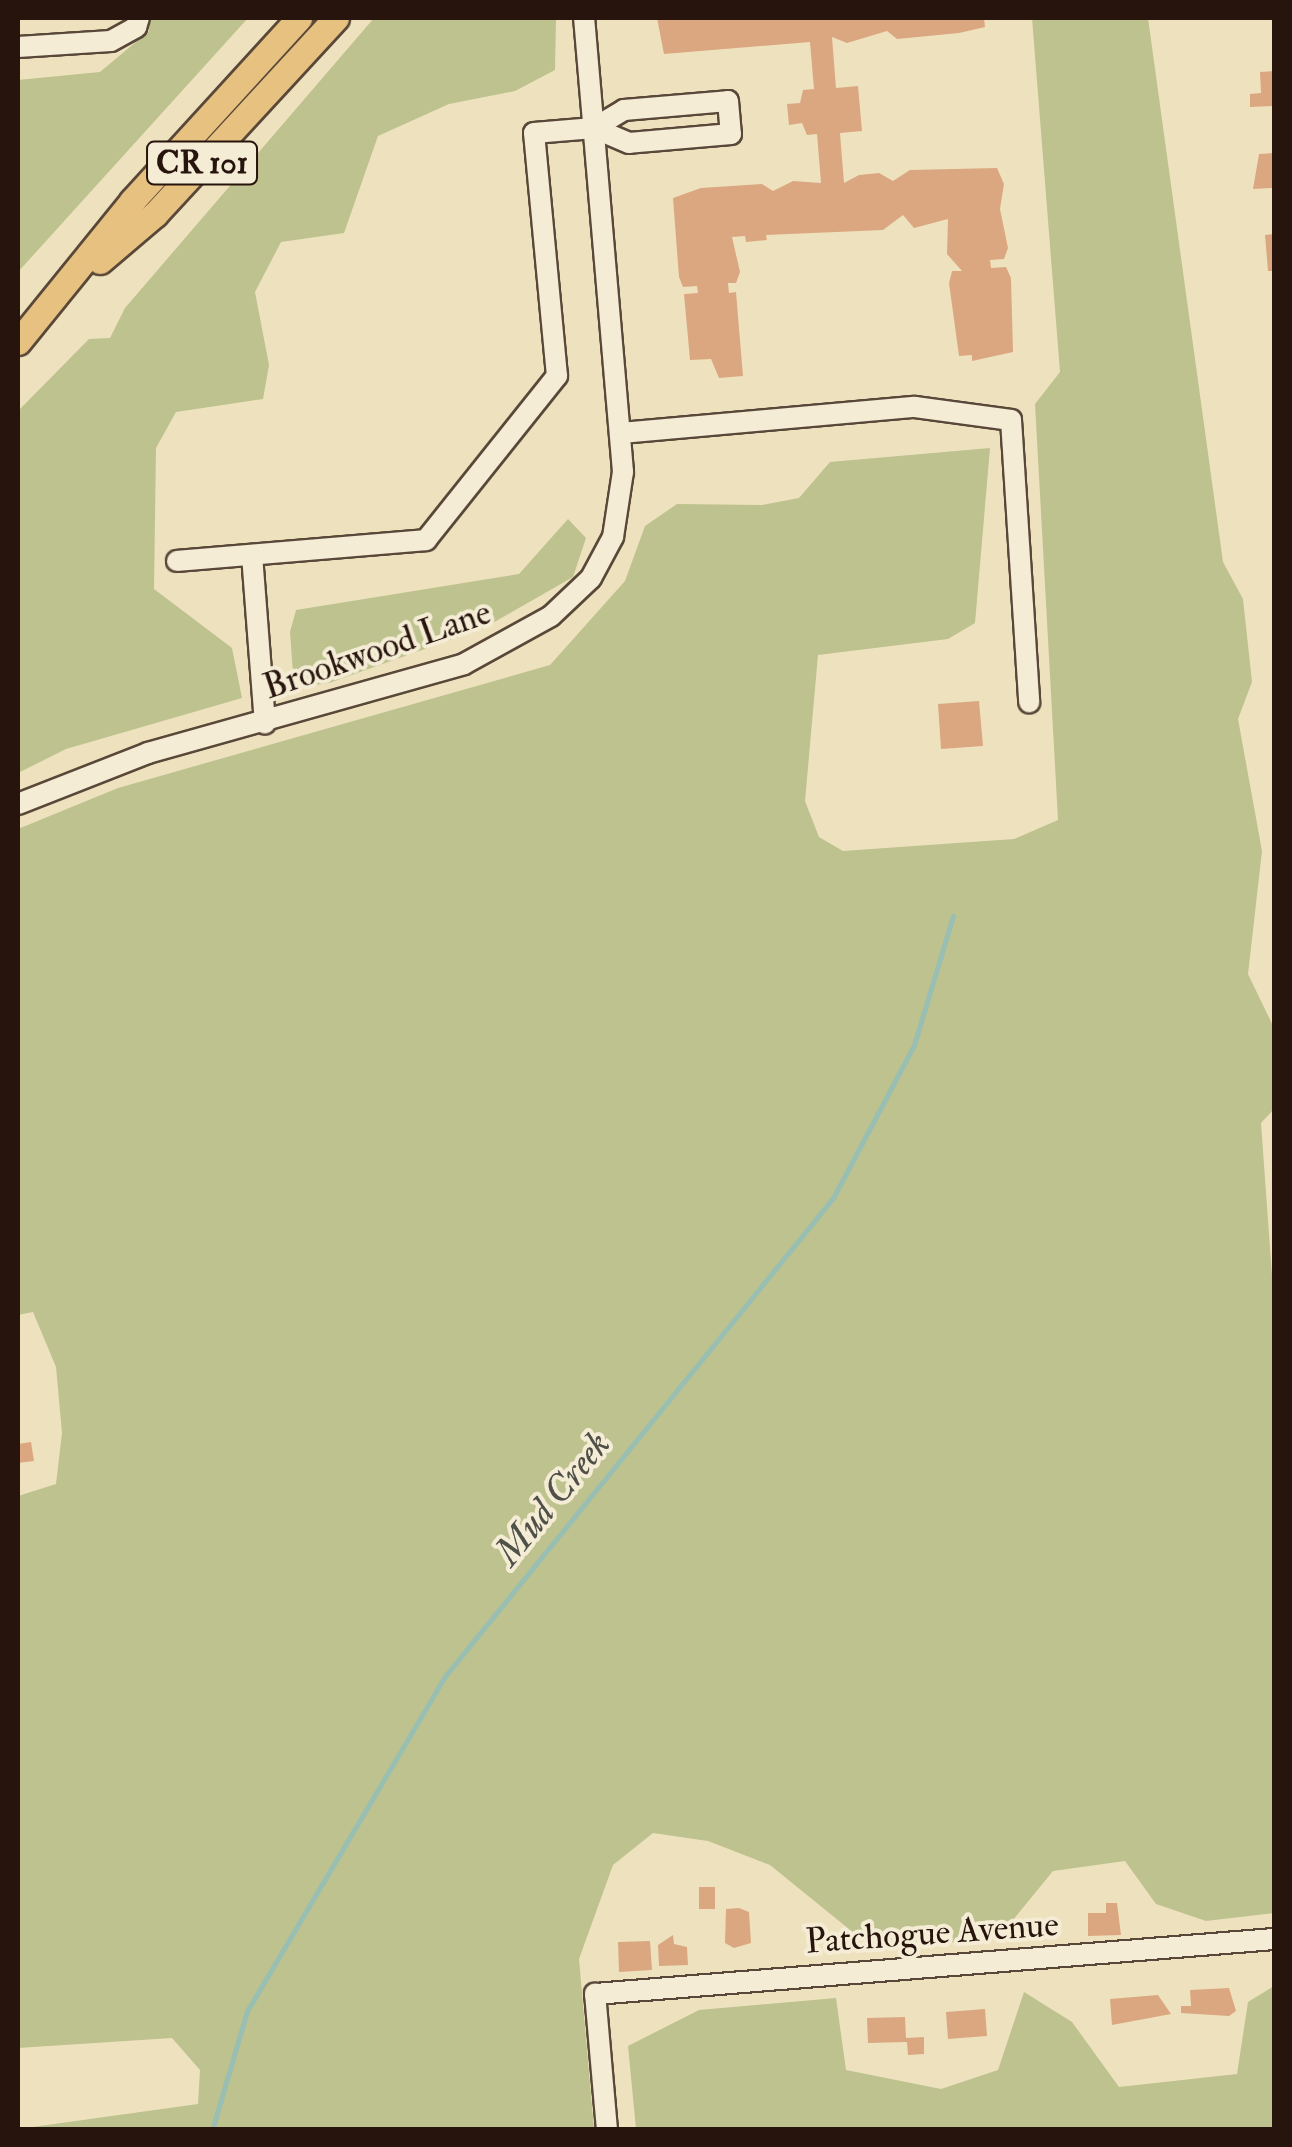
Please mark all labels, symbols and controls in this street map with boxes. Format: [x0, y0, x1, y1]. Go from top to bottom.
road number: CR 101 [144, 136, 260, 190]
street label: Brookwood Lane [258, 591, 496, 709]
water label: Mud Creek [485, 1423, 621, 1575]
street label: Patchogue Avenue [804, 1903, 1060, 1963]

